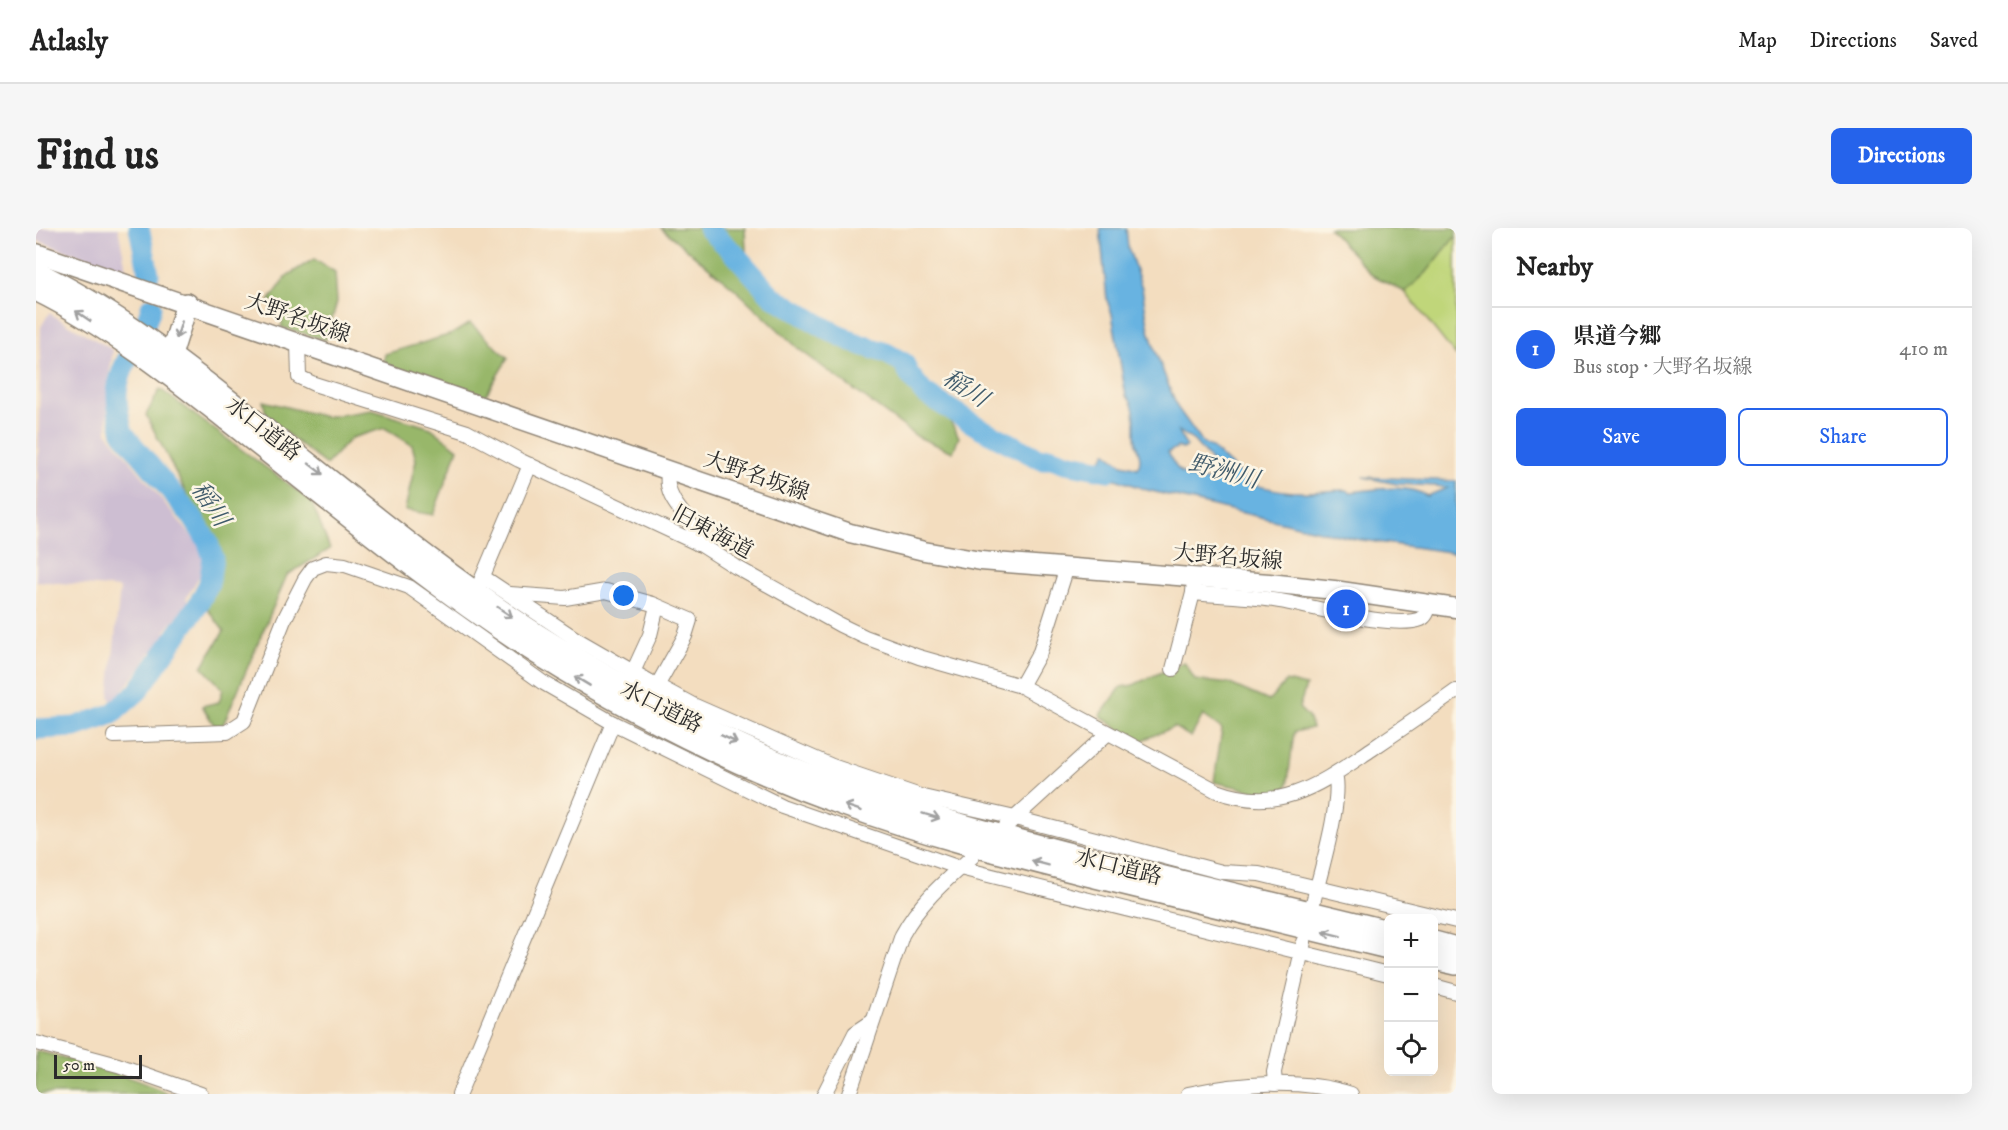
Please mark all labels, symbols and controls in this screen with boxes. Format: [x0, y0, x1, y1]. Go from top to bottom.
text: Atlasly [30, 24, 108, 59]
text: Map [1738, 28, 1777, 54]
text: Directions [1810, 28, 1897, 54]
text: Saved [1930, 28, 1978, 54]
button: Directions [1831, 128, 1972, 184]
text: Find us [36, 130, 159, 182]
text: Nearby [1516, 251, 1593, 284]
street label: 大野名坂線 [241, 288, 354, 349]
one-way arrow [76, 310, 92, 322]
one-way arrow [173, 320, 184, 339]
text: 県道今郷 [1573, 323, 1661, 350]
text: 1 [1532, 337, 1539, 362]
text: 410 m [1899, 337, 1948, 362]
text: Bus stop · 大野名坂線 [1573, 355, 1753, 380]
water label: 稲川 [937, 363, 996, 416]
street label: 水口道路 [220, 391, 306, 467]
button: Save [1516, 408, 1726, 466]
button: Share [1738, 408, 1948, 466]
street label: 大野名坂線 [700, 446, 813, 507]
water label: 野洲川 [1185, 448, 1265, 497]
one-way arrow [308, 462, 324, 475]
water label: 稲川 [184, 476, 238, 535]
street label: 旧東海道 [667, 500, 757, 565]
street label: 大野名坂線 [1172, 539, 1284, 576]
your location [609, 581, 638, 610]
pin: 1 [1326, 586, 1366, 632]
one-way arrow [496, 607, 513, 619]
one-way arrow [574, 674, 591, 686]
street label: 水口道路 [616, 675, 707, 739]
one-way arrow [720, 734, 738, 746]
one-way arrow [844, 802, 863, 813]
one-way arrow [921, 811, 940, 822]
street label: 水口道路 [1073, 844, 1165, 891]
one-way arrow [1031, 856, 1050, 868]
map controls [1384, 914, 1438, 1076]
button: + [1384, 914, 1438, 968]
one-way arrow [1322, 928, 1341, 940]
button: − [1384, 968, 1438, 1022]
button: locate [1384, 1022, 1438, 1076]
scale bar [54, 1052, 142, 1080]
text: 50 m [63, 1055, 95, 1075]

